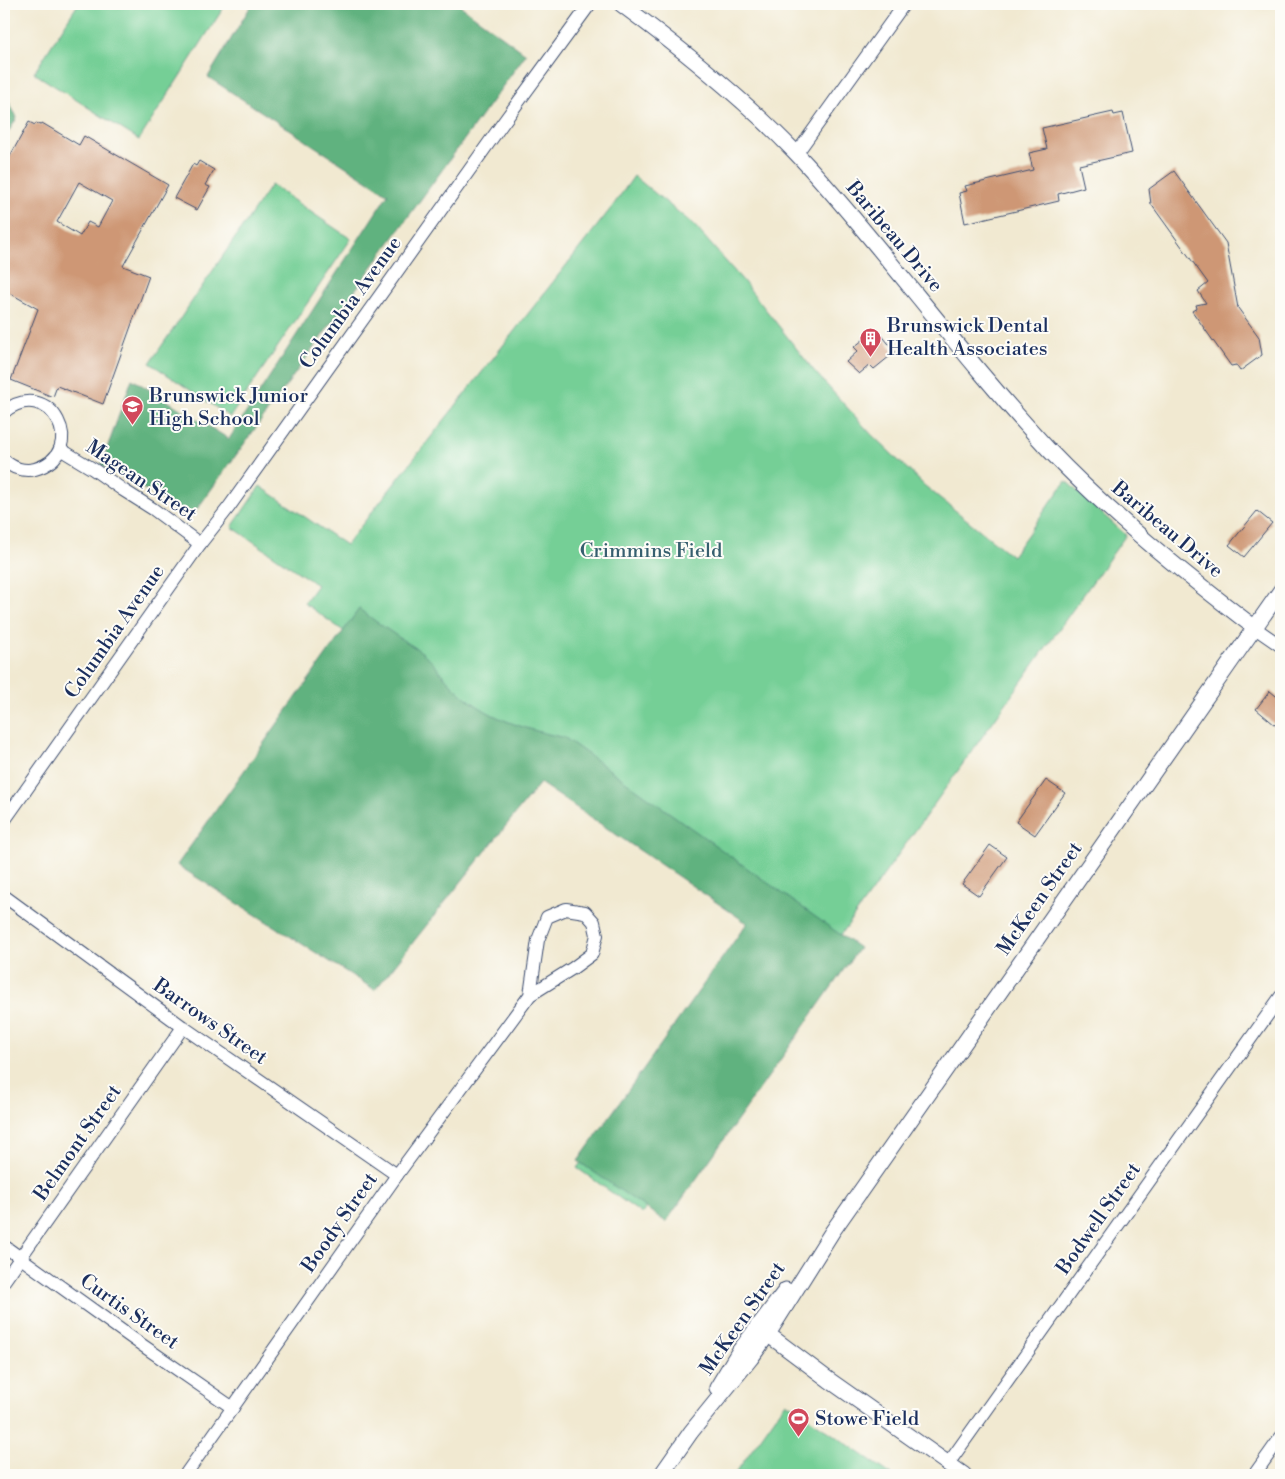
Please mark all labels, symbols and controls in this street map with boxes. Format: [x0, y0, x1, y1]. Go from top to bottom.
street label: Baribeau Drive [839, 175, 948, 298]
street label: Columbia Avenue [294, 232, 408, 374]
place label: Brunswick Dental Health Associates [886, 314, 1049, 362]
building icon: Brunswick Dental Health Associates [859, 326, 883, 357]
place label: Brunswick Junior High School [148, 384, 308, 432]
school or university icon: Brunswick Junior High School [121, 395, 145, 426]
street label: Magean Street [81, 435, 201, 527]
street label: Baribeau Drive [1105, 475, 1228, 584]
park label: Crimmins Field [580, 539, 723, 564]
street label: Columbia Avenue [59, 560, 171, 704]
street label: McKeen Street [992, 837, 1088, 961]
street label: Barrows Street [147, 973, 272, 1071]
street label: Belmont Street [28, 1080, 127, 1207]
street label: Bodwell Street [1051, 1158, 1147, 1281]
street label: Boody Street [296, 1168, 384, 1279]
street label: McKeen Street [695, 1257, 791, 1381]
street label: Curtis Street [75, 1269, 183, 1355]
sports icon: Stowe Field [787, 1407, 811, 1438]
place label: Stowe Field [815, 1407, 920, 1432]

